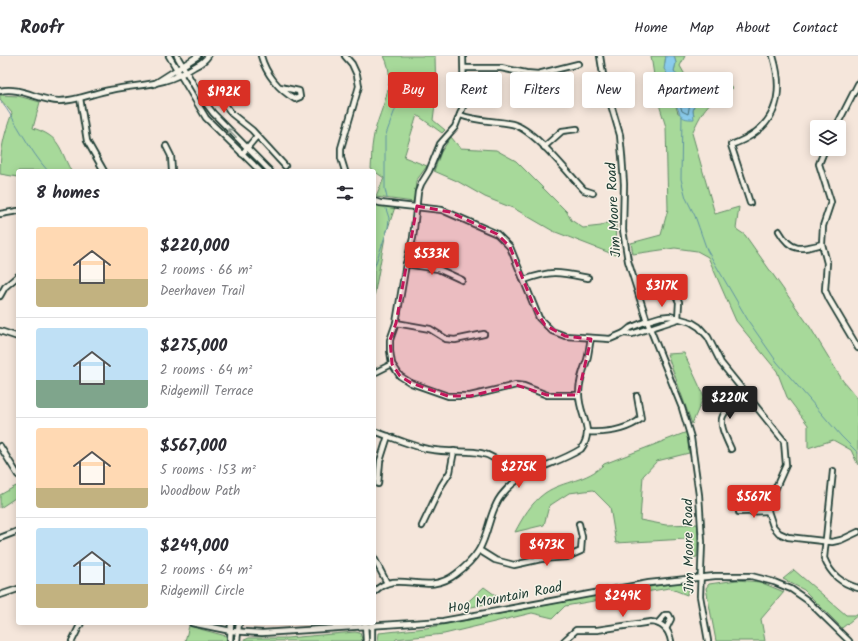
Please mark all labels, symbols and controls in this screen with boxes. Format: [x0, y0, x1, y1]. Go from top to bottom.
text: Roofr [20, 13, 64, 43]
text: Home [634, 17, 668, 39]
text: Map [690, 17, 714, 39]
text: About [736, 17, 770, 39]
text: Contact [792, 17, 838, 39]
chip: Buy [388, 72, 438, 108]
chip: Rent [446, 72, 502, 108]
chip: Filters [510, 72, 574, 108]
chip: New [582, 72, 635, 108]
chip: Apartment [643, 72, 733, 108]
pin: $192K [196, 80, 252, 114]
text: $192K [207, 82, 241, 103]
map controls [810, 120, 846, 156]
button: layers [810, 120, 846, 156]
one-way arrow [227, 128, 237, 138]
street label: Jim Moore Road [600, 161, 627, 258]
text: 8 homes [36, 180, 100, 207]
icon: filters [334, 182, 356, 204]
text: $220,000 [160, 233, 229, 260]
pin: $533K [404, 242, 460, 276]
icon: home [68, 243, 116, 291]
text: $533K [414, 244, 450, 265]
text: 2 rooms · 66 m² [160, 260, 252, 281]
pin: $317K [634, 274, 690, 308]
text: $317K [646, 276, 678, 297]
text: Deerhaven Trail [160, 281, 245, 302]
text: $275,000 [160, 333, 227, 360]
icon: home [68, 344, 116, 392]
text: 2 rooms · 64 m² [160, 360, 252, 381]
text: Ridgemill Terrace [160, 381, 253, 402]
pin: $220K [702, 386, 758, 420]
text: $220K [711, 388, 749, 409]
text: $567,000 [160, 433, 227, 460]
icon: home [68, 444, 116, 492]
pin: $275K [491, 455, 547, 489]
text: $275K [501, 457, 537, 478]
text: 5 rooms · 153 m² [160, 460, 256, 481]
text: Woodbow Path [160, 481, 240, 502]
pin: $567K [726, 485, 782, 519]
text: $567K [736, 487, 772, 508]
street label: Jim Moore Road [677, 497, 701, 594]
text: $249,000 [160, 533, 228, 560]
pin: $473K [519, 533, 575, 567]
text: $473K [529, 535, 565, 556]
icon: home [68, 544, 116, 592]
text: 2 rooms · 64 m² [160, 560, 252, 581]
street label: Hog Mountain Road [446, 576, 565, 620]
text: Ridgemill Circle [160, 581, 244, 602]
pin: $249K [595, 584, 651, 618]
text: $249K [605, 586, 641, 607]

